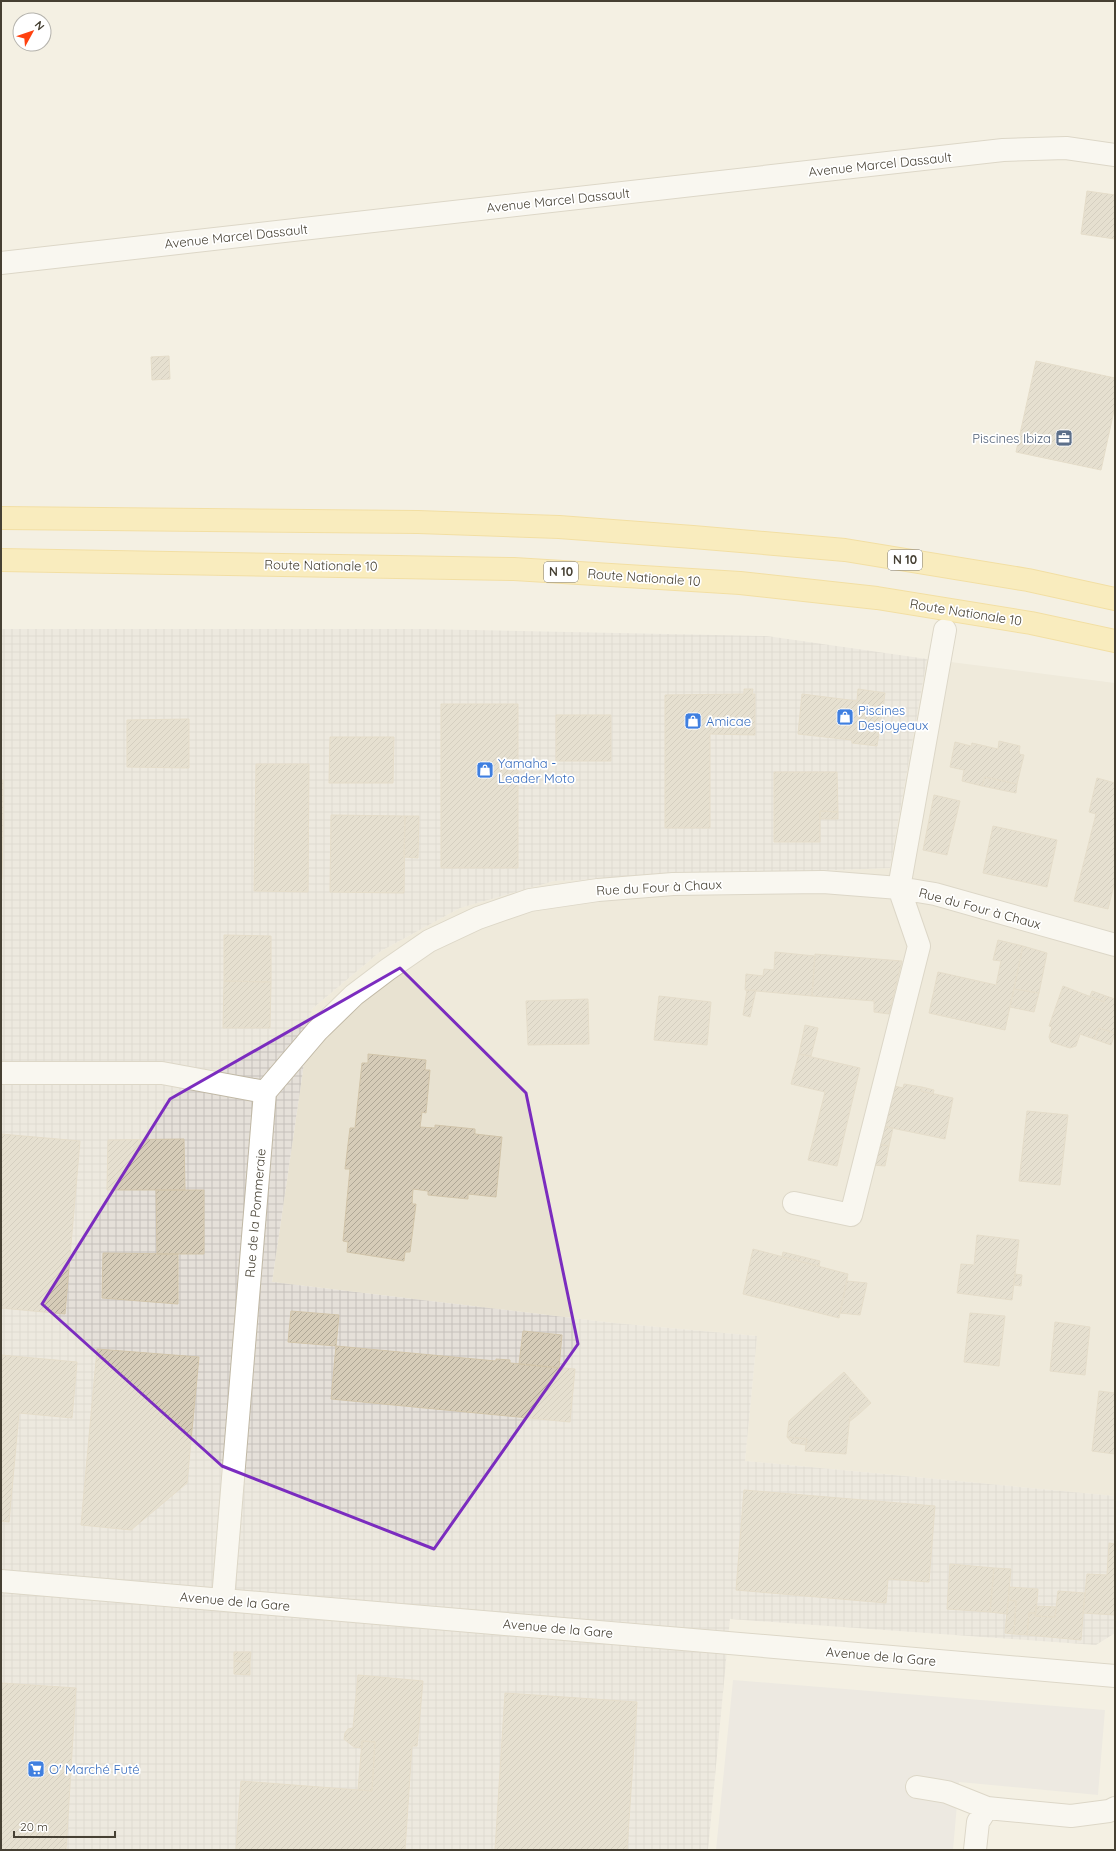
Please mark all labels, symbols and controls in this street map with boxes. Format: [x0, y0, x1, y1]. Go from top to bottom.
north arrow [12, 12, 52, 52]
text: N [32, 18, 48, 33]
street label: Avenue Marcel Dassault [808, 149, 952, 179]
street label: Avenue Marcel Dassault [486, 185, 630, 215]
street label: Avenue Marcel Dassault [164, 221, 308, 251]
office icon: Piscines Ibiza [1054, 428, 1074, 448]
place label: Piscines Ibiza [972, 430, 1051, 446]
road number: N 10 [888, 550, 922, 570]
street label: Route Nationale 10 [264, 556, 378, 574]
road number: N 10 [544, 562, 578, 582]
street label: Route Nationale 10 [587, 565, 701, 589]
street label: Route Nationale 10 [909, 595, 1023, 629]
place label: Piscines Desjoyeaux [858, 702, 928, 733]
shop icon: Piscines Desjoyeaux [835, 707, 855, 727]
shop icon: Amicae [683, 711, 703, 731]
place label: Amicae [706, 713, 751, 729]
place label: Yamaha - Leader Moto [498, 755, 575, 786]
shop icon: Yamaha - Leader Moto [475, 760, 495, 780]
street label: Rue du Four à Chaux [596, 876, 722, 898]
street label: Rue du Four à Chaux [917, 884, 1043, 932]
street label: Rue de la Pommeraie [241, 1148, 269, 1278]
street label: Avenue de la Gare [179, 1588, 291, 1614]
street label: Avenue de la Gare [502, 1615, 614, 1641]
street label: Avenue de la Gare [825, 1643, 937, 1669]
supermarket icon: O' Marché Futé [26, 1759, 46, 1779]
place label: O' Marché Futé [49, 1761, 140, 1777]
scale bar [14, 1813, 115, 1839]
text: 20 m [20, 1819, 48, 1834]

